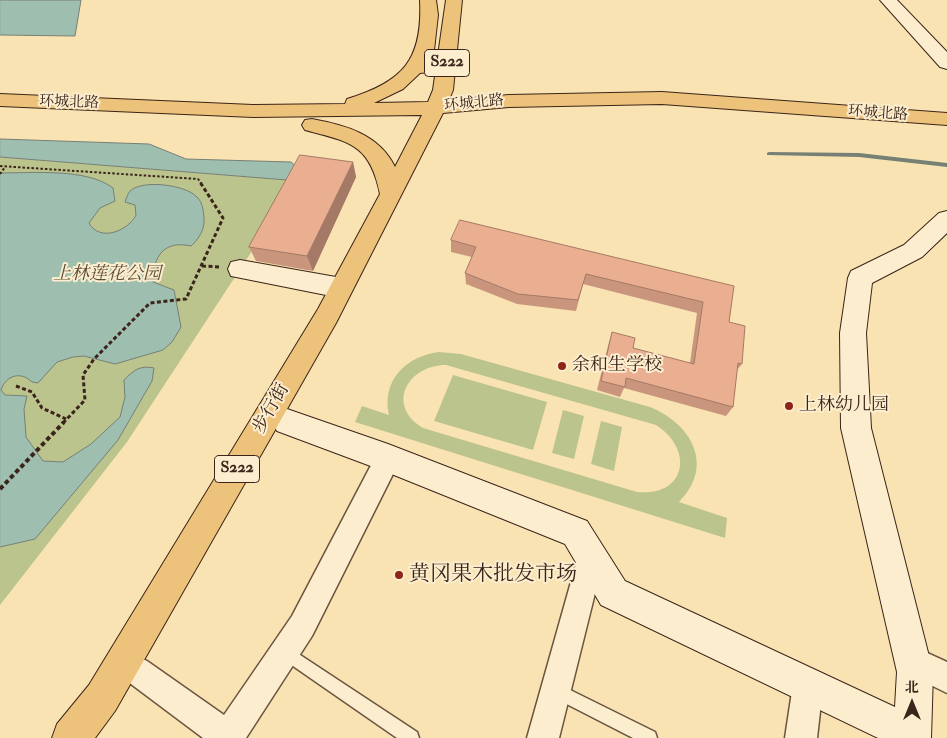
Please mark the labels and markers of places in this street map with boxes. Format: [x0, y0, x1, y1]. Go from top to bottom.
place label: 余和生学校 [572, 355, 662, 377]
marker: 余和生学校 [556, 360, 568, 372]
place label: 上林幼儿园 [799, 395, 889, 417]
marker: 上林幼儿园 [783, 400, 795, 412]
place label: 黄冈果木批发市场 [409, 562, 577, 588]
marker: 黄冈果木批发市场 [393, 569, 405, 581]

